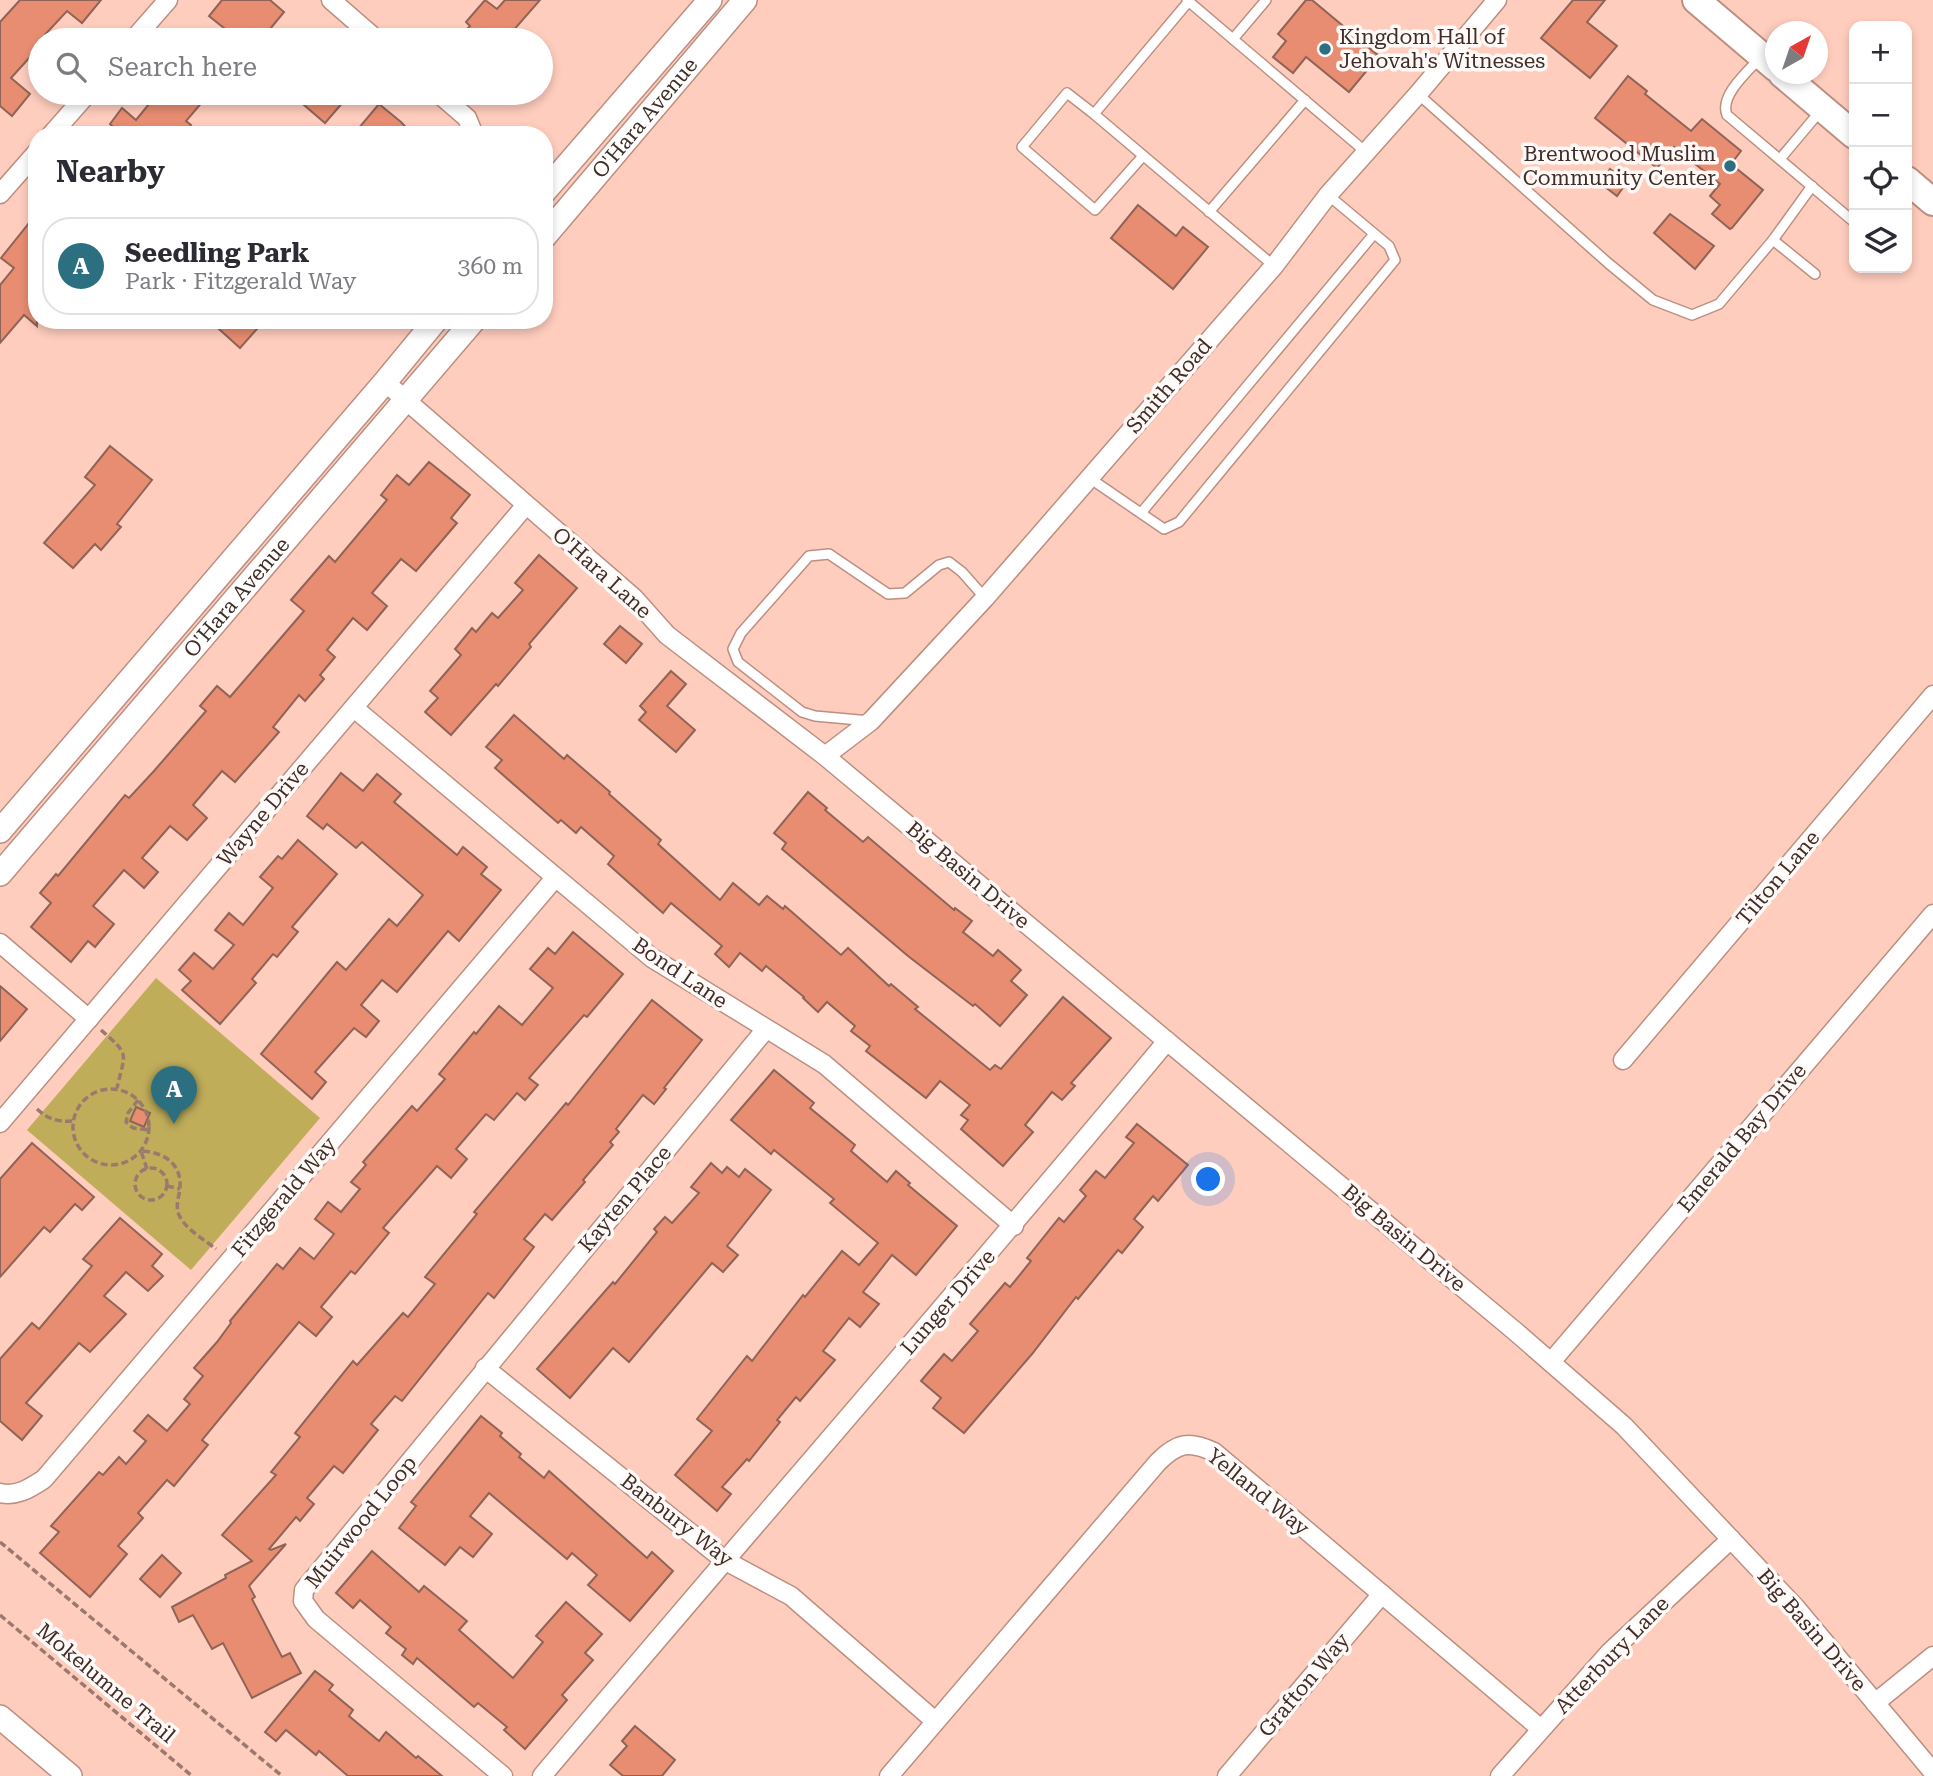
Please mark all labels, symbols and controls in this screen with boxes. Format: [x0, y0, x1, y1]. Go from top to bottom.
north arrow [1765, 21, 1828, 84]
map controls [1849, 21, 1912, 273]
button: + [1849, 21, 1912, 84]
place label: Kingdom Hall of Jehovah's Witnesses [1339, 25, 1545, 73]
search box [28, 28, 553, 105]
marker: Kingdom Hall of Jehovah's Witnesses [1317, 41, 1333, 57]
icon: search [52, 48, 90, 86]
text: Search here [108, 52, 257, 82]
street label: O'Hara Avenue [587, 53, 703, 183]
button: − [1849, 84, 1912, 147]
place label: Brentwood Muslim Community Center [1523, 142, 1716, 190]
button: locate [1849, 147, 1912, 210]
text: Nearby [56, 154, 165, 189]
marker: Brentwood Muslim Community Center [1722, 158, 1738, 174]
button: layers [1849, 210, 1912, 273]
text: Seedling Park [125, 238, 310, 268]
text: A [73, 253, 89, 280]
text: 360 m [458, 253, 523, 280]
text: Park · Fitzgerald Way [125, 268, 356, 295]
street label: Smith Road [1121, 333, 1217, 438]
street label: O'Hara Lane [548, 522, 656, 624]
street label: O'Hara Avenue [179, 533, 295, 662]
street label: Wayne Drive [212, 757, 314, 871]
street label: Big Basin Drive [901, 816, 1035, 934]
street label: Tilton Lane [1731, 826, 1825, 930]
street label: Bond Lane [628, 933, 732, 1013]
street label: Emerald Bay Drive [1673, 1059, 1811, 1217]
pin: A [151, 1066, 197, 1124]
street label: Fitzgerald Way [227, 1132, 341, 1262]
street label: Kayten Place [574, 1141, 676, 1257]
your location [1191, 1162, 1225, 1196]
street label: Big Basin Drive [1337, 1179, 1471, 1297]
street label: Lunger Drive [896, 1245, 1000, 1359]
street label: Yelland Way [1202, 1444, 1314, 1541]
street label: Muirwood Loop [300, 1451, 422, 1593]
street label: Banbury Way [616, 1469, 738, 1572]
street label: Big Basin Drive [1753, 1564, 1871, 1696]
street label: Atterbury Lane [1550, 1591, 1674, 1719]
street label: Mokelumne Trail [32, 1618, 180, 1748]
street label: Grafton Way [1254, 1628, 1355, 1742]

